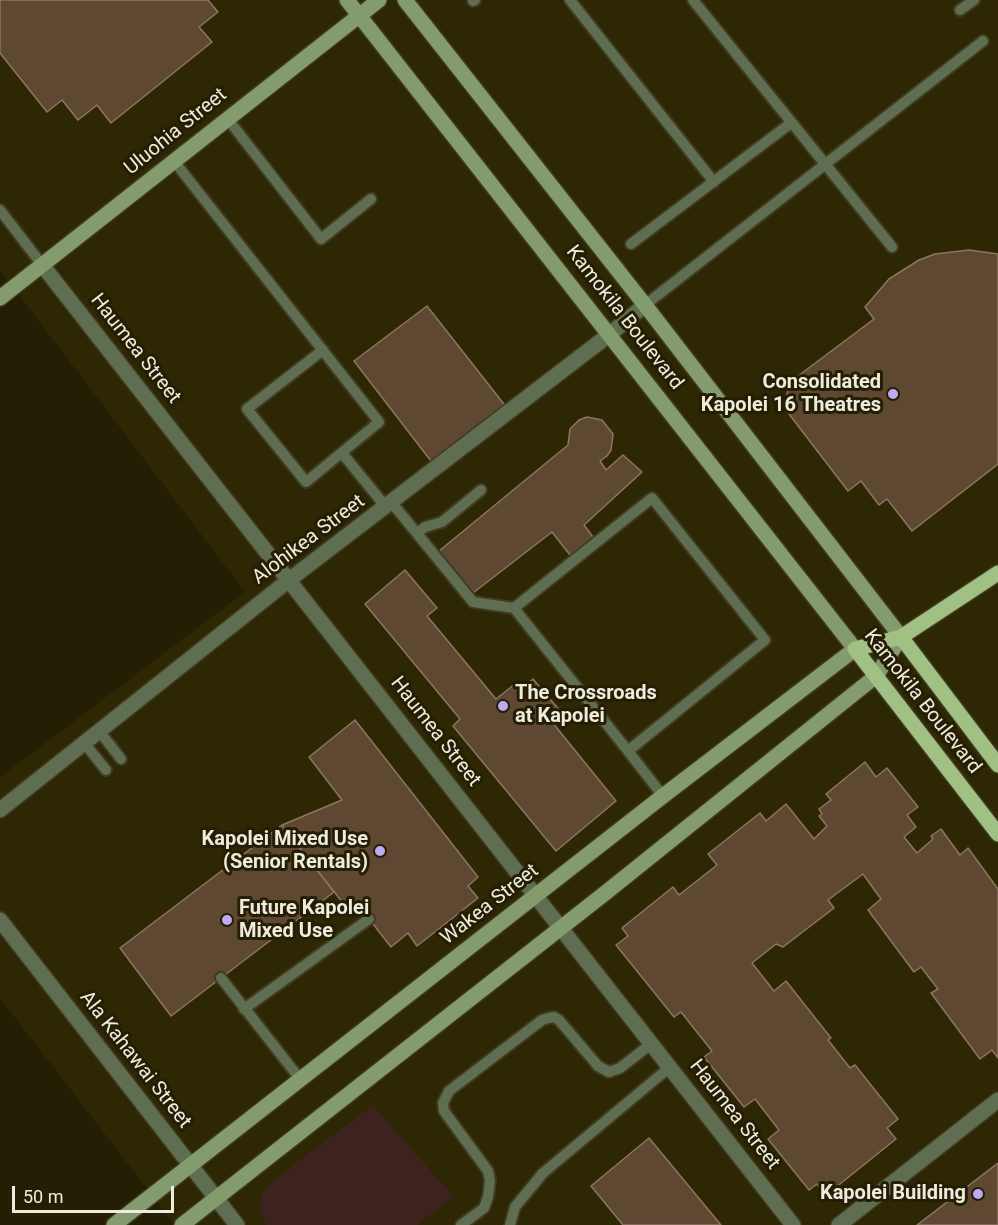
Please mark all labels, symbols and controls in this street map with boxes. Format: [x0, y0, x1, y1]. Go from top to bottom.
street label: Uluohia Street [120, 83, 232, 181]
street label: Kamokila Boulevard [560, 241, 688, 395]
street label: Haumea Street [85, 289, 185, 409]
place label: Consolidated Kapolei 16 Theatres [701, 371, 881, 418]
marker: Consolidated Kapolei 16 Theatres [886, 387, 900, 401]
street label: Alohikea Street [248, 490, 370, 590]
street label: Kamokila Boulevard [858, 625, 986, 779]
street label: Haumea Street [385, 672, 485, 792]
place label: The Crossroads at Kapolei [515, 682, 657, 729]
marker: The Crossroads at Kapolei [496, 699, 510, 713]
place label: Kapolei Mixed Use (Senior Rentals) [202, 828, 368, 875]
marker: Kapolei Mixed Use (Senior Rentals) [373, 844, 387, 858]
street label: Wakea Street [436, 859, 544, 951]
place label: Future Kapolei Mixed Use [239, 897, 369, 944]
marker: Future Kapolei Mixed Use [220, 913, 234, 927]
street label: Ala Kahawai Street [74, 987, 196, 1133]
street label: Haumea Street [684, 1055, 784, 1175]
scale bar [15, 1174, 177, 1212]
place label: Kapolei Building [820, 1182, 966, 1206]
text: 50 m [23, 1186, 63, 1207]
marker: Kapolei Building [971, 1187, 985, 1201]

